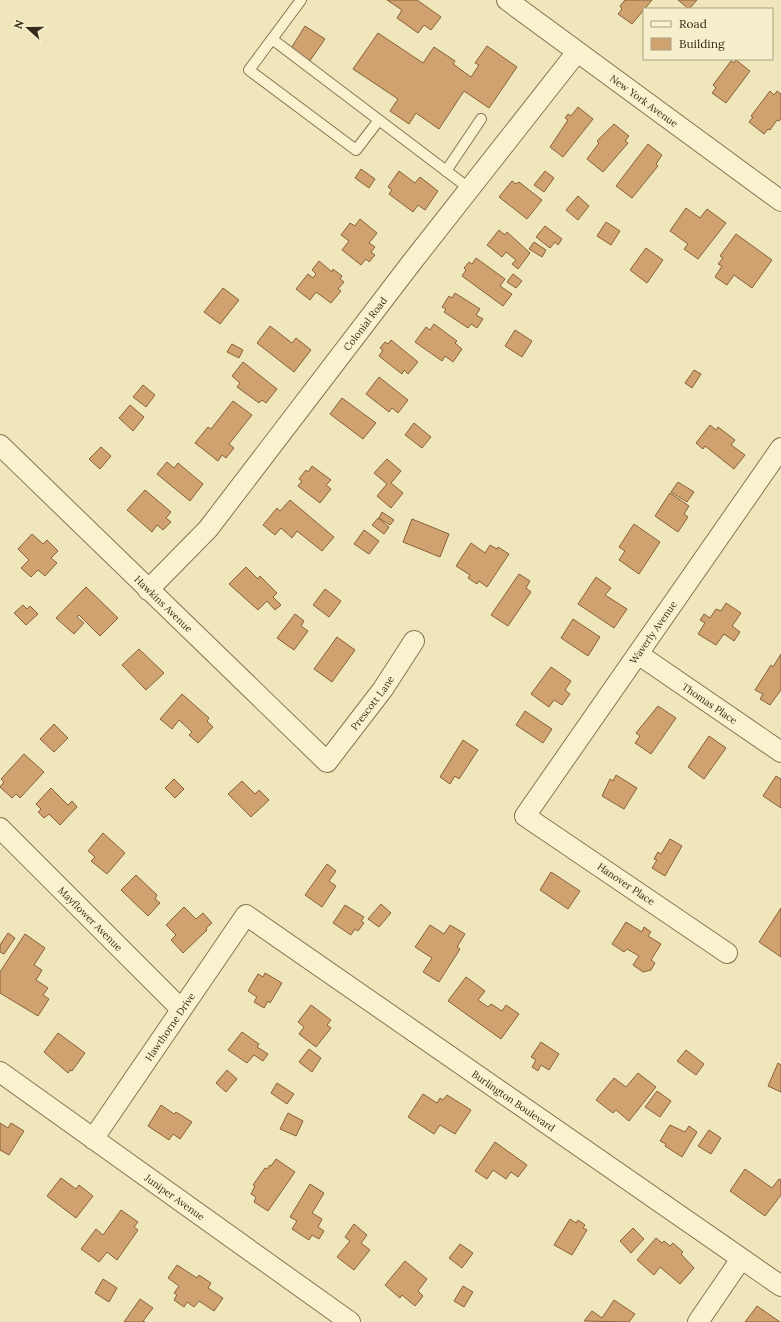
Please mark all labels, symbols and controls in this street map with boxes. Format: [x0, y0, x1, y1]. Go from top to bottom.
north arrow [8, 8, 48, 48]
legend [643, 8, 773, 60]
text: Road [679, 16, 707, 31]
text: N [11, 17, 27, 31]
text: Building [679, 36, 725, 51]
street label: New York Avenue [607, 71, 681, 130]
street label: Colonial Road [340, 294, 390, 353]
street label: Hawkins Avenue [132, 572, 196, 635]
street label: Waverly Avenue [626, 598, 680, 666]
street label: Prescott Lane [348, 672, 397, 732]
street label: Thomas Place [680, 680, 740, 727]
street label: Hanover Place [595, 860, 658, 908]
street label: Mayflower Avenue [56, 884, 126, 954]
street label: Hawthorne Drive [142, 990, 198, 1063]
street label: Burlington Boulevard [469, 1067, 558, 1134]
street label: Juniper Avenue [141, 1170, 208, 1223]

